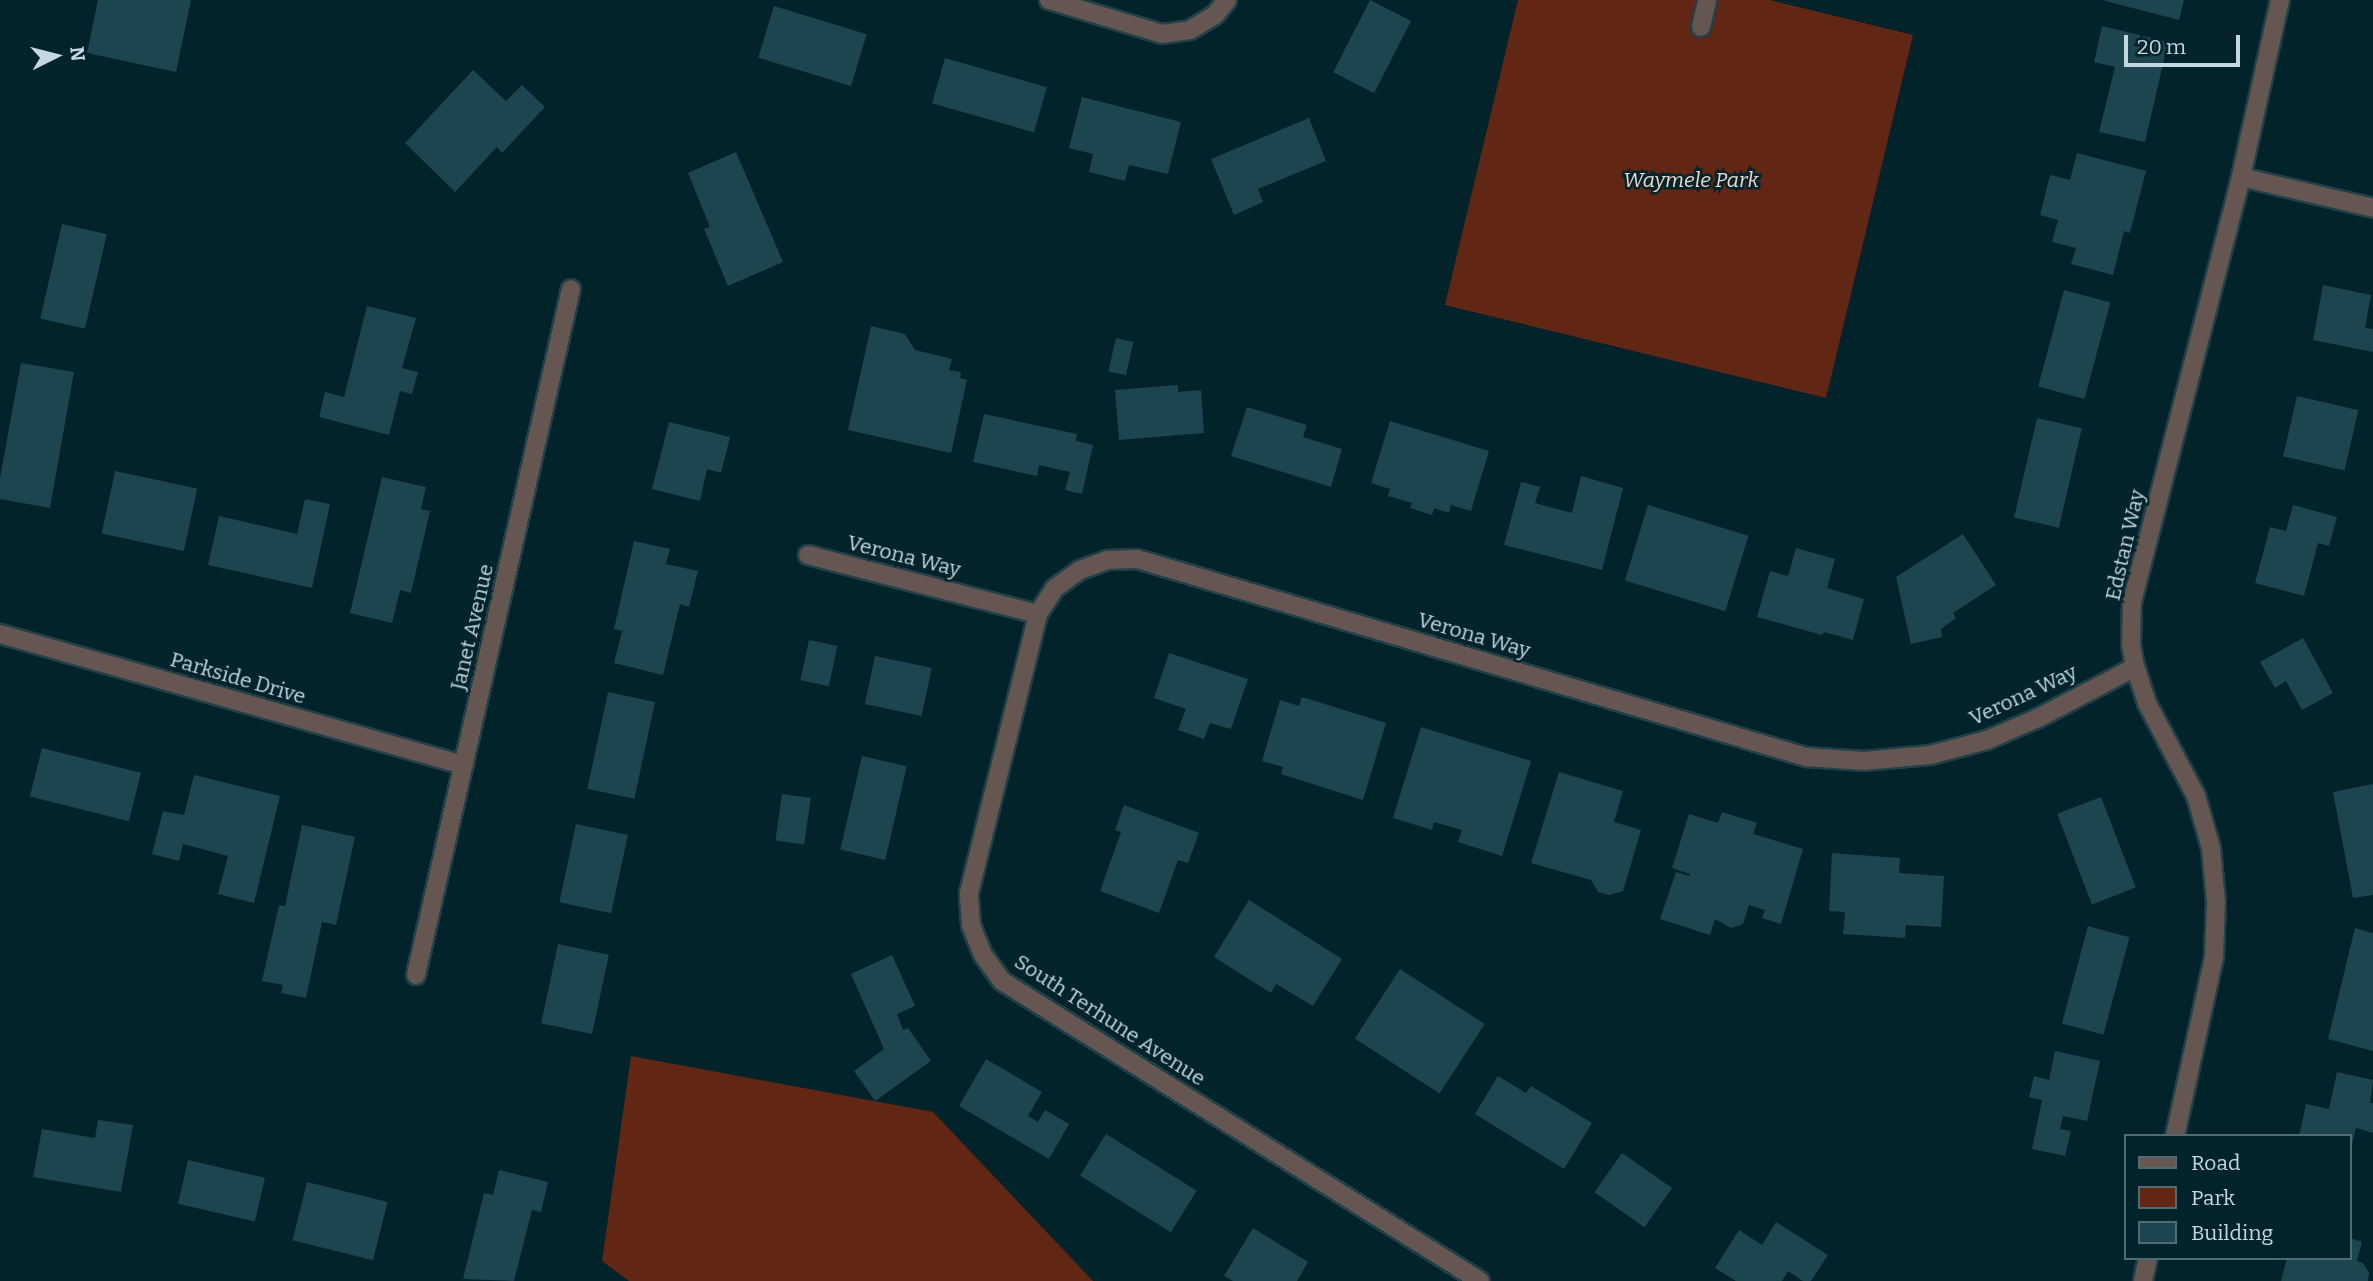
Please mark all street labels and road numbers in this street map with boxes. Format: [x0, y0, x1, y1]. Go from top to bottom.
street label: Edstan Way [2100, 487, 2150, 603]
street label: Verona Way [845, 530, 963, 582]
street label: Janet Avenue [445, 562, 499, 692]
street label: Verona Way [1415, 607, 1533, 663]
street label: Parkside Drive [167, 647, 309, 709]
street label: Verona Way [1965, 659, 2081, 731]
street label: South Terhune Avenue [1010, 949, 1210, 1091]

